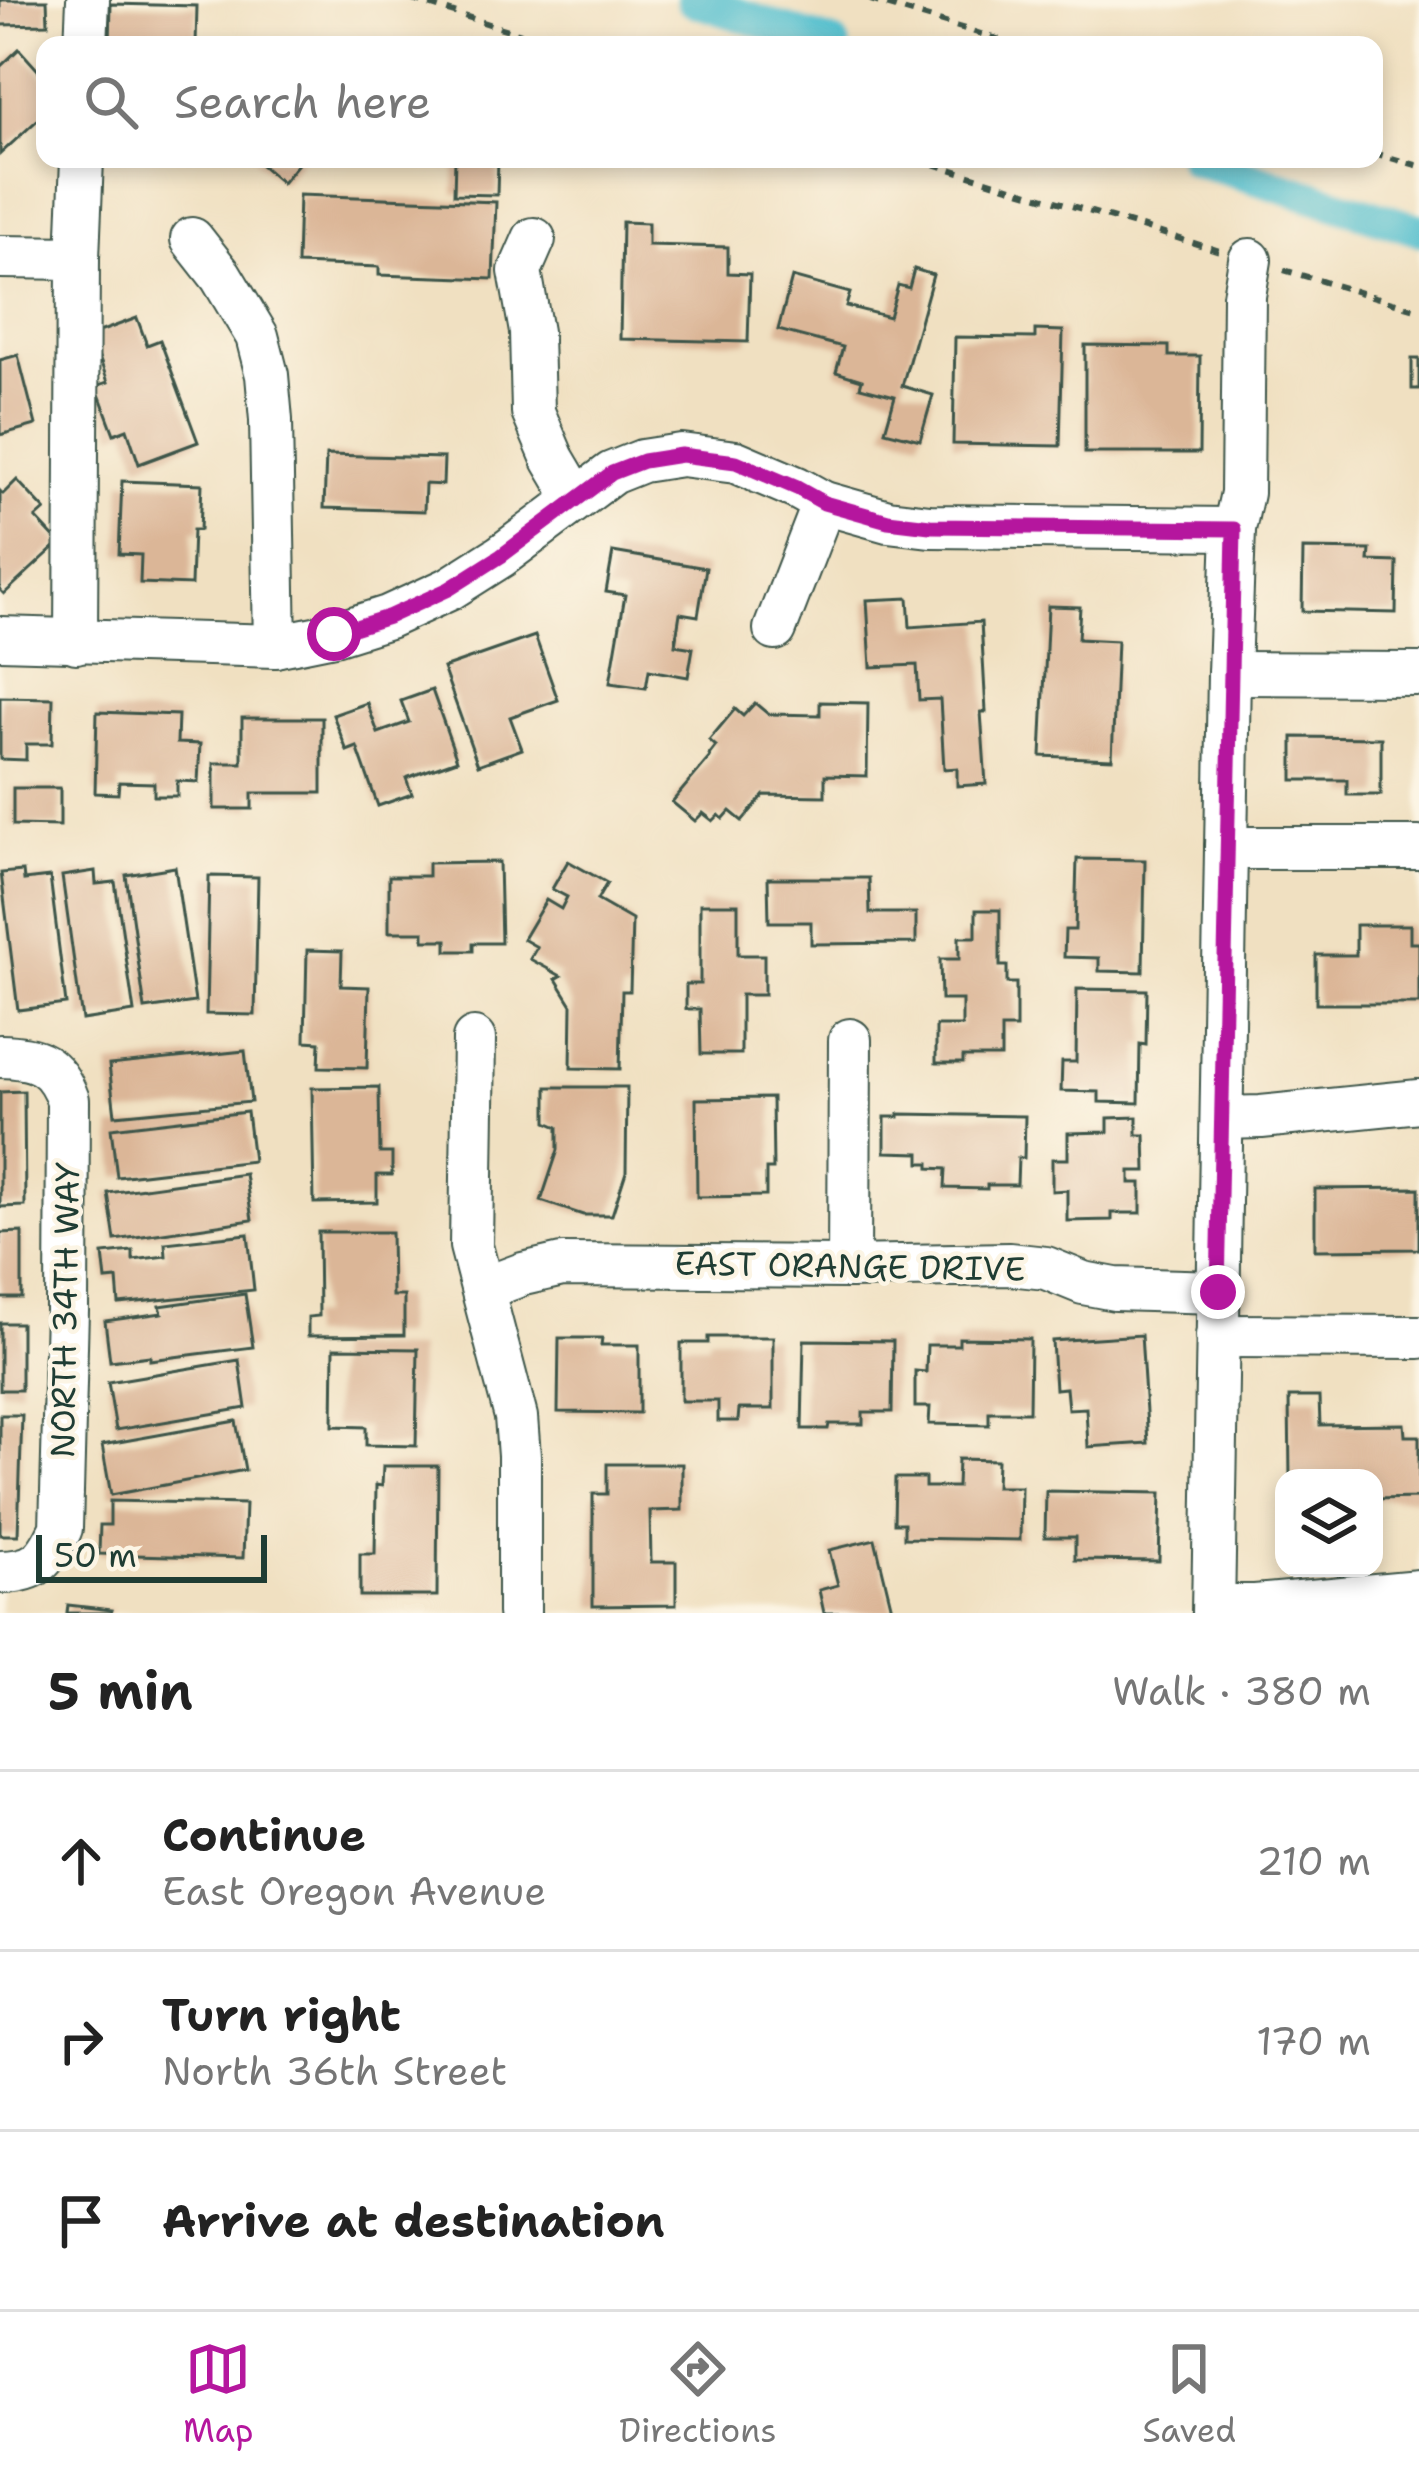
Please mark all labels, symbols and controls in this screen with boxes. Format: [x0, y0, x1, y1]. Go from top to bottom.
search box [36, 36, 1383, 168]
icon: search [78, 69, 144, 135]
text: Search here [174, 72, 431, 132]
route start [307, 607, 361, 661]
street label: NORTH 34TH WAY [40, 1162, 90, 1458]
street label: EAST ORANGE DRIVE [674, 1240, 1026, 1292]
route end [1191, 1265, 1245, 1319]
map controls [1275, 1469, 1383, 1577]
button: layers [1275, 1469, 1383, 1577]
scale bar [36, 1529, 267, 1582]
text: 50 m [54, 1533, 137, 1578]
text: 5 min [48, 1657, 193, 1725]
text: Walk · 380 m [1112, 1665, 1371, 1717]
text: Continue [162, 1805, 366, 1865]
icon: ahead [48, 1828, 114, 1894]
text: 210 m [1256, 1835, 1371, 1887]
text: East Oregon Avenue [162, 1865, 546, 1917]
text: Turn right [162, 1985, 401, 2045]
icon: right [48, 2008, 114, 2074]
text: 170 m [1256, 2015, 1371, 2067]
text: North 36th Street [162, 2045, 507, 2097]
icon: arrive [48, 2188, 114, 2254]
text: Arrive at destination [162, 2191, 665, 2251]
tab: Map [183, 2336, 254, 2453]
tab: Directions [619, 2336, 777, 2453]
tab: Saved [1142, 2336, 1236, 2453]

